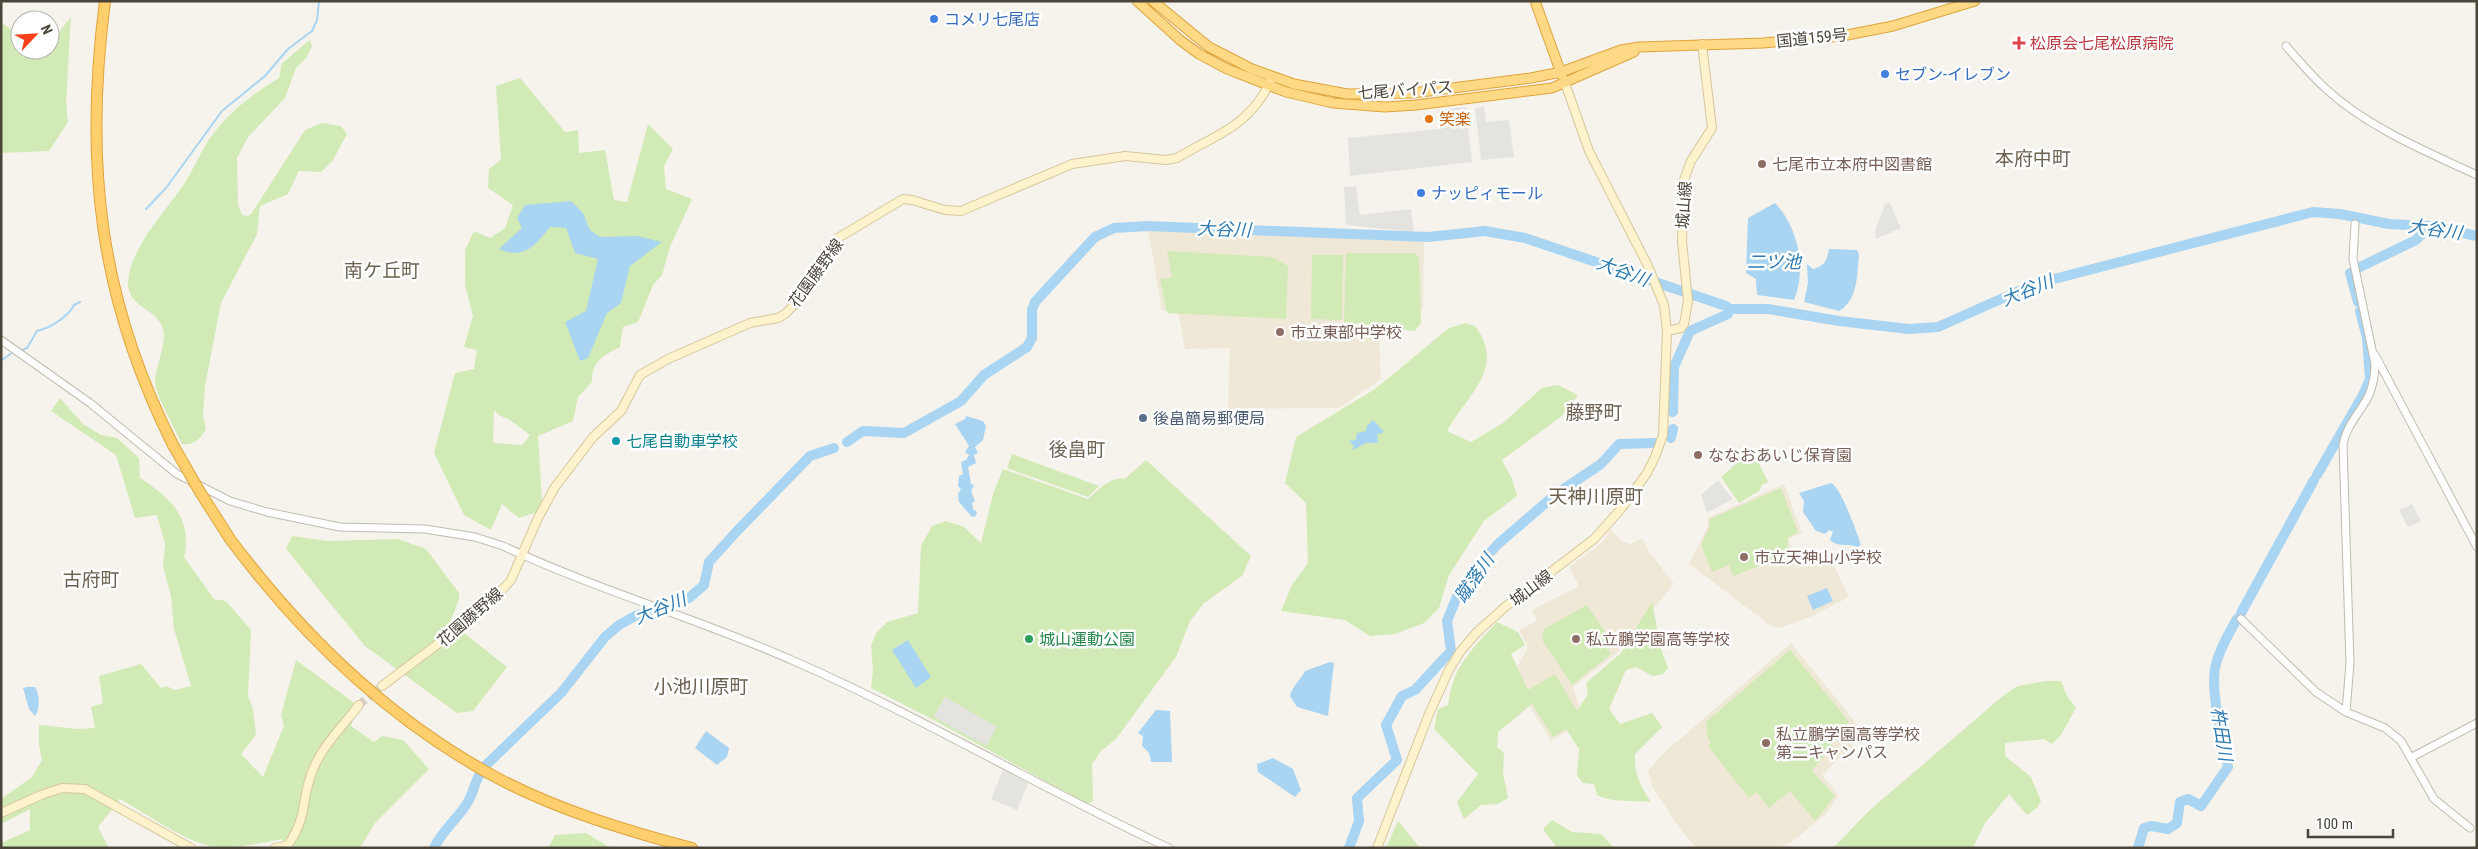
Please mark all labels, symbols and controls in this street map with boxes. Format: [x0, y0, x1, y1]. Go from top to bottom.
north arrow [10, 10, 60, 60]
place label: コメリ七尾店 [944, 10, 1040, 29]
marker: コメリ七尾店 [928, 13, 940, 25]
text: N [38, 22, 56, 37]
street label: 国道159号 [1775, 25, 1849, 51]
place label: 松原会七尾松原病院 [2030, 34, 2174, 53]
marker: 松原会七尾松原病院 [2012, 36, 2026, 50]
place label: セブン-イレブン [1895, 65, 2011, 84]
marker: セブン-イレブン [1879, 68, 1891, 80]
street label: 七尾バイパス [1357, 77, 1453, 103]
place label: 笑楽 [1439, 110, 1471, 129]
marker: 笑楽 [1423, 113, 1435, 125]
district label: 本府中町 [1995, 147, 2071, 170]
place label: 七尾市立本府中図書館 [1772, 155, 1932, 174]
marker: 七尾市立本府中図書館 [1756, 158, 1768, 170]
street label: 城山線 [1673, 180, 1695, 230]
place label: ナッピィモール [1431, 184, 1543, 203]
marker: ナッピィモール [1415, 187, 1427, 199]
water label: 大谷川 [2407, 215, 2465, 243]
water label: 大谷川 [1197, 218, 1253, 241]
street label: 花園藤野線 [785, 235, 847, 311]
water label: 二ツ池 [1747, 251, 1803, 272]
water label: 大谷川 [1594, 252, 1654, 291]
district label: 南ケ丘町 [344, 259, 420, 282]
water label: 大谷川 [1998, 269, 2058, 310]
place label: 市立東部中学校 [1290, 323, 1402, 342]
marker: 市立東部中学校 [1274, 326, 1286, 338]
district label: 藤野町 [1565, 401, 1623, 424]
place label: 後畠簡易郵便局 [1153, 409, 1265, 428]
marker: 後畠簡易郵便局 [1137, 412, 1149, 424]
place label: 七尾自動車学校 [626, 432, 738, 451]
marker: 七尾自動車学校 [610, 435, 622, 447]
district label: 後畠町 [1048, 438, 1106, 461]
place label: ななおあいじ保育園 [1708, 446, 1852, 465]
marker: ななおあいじ保育園 [1692, 449, 1704, 461]
district label: 天神川原町 [1548, 485, 1644, 508]
water label: 蹴落川 [1450, 548, 1499, 606]
place label: 市立天神山小学校 [1754, 548, 1882, 567]
marker: 市立天神山小学校 [1738, 551, 1750, 563]
street label: 城山線 [1506, 566, 1556, 610]
district label: 古府町 [62, 568, 120, 591]
street label: 花園藤野線 [434, 584, 506, 650]
water label: 大谷川 [631, 587, 691, 628]
place label: 城山運動公園 [1039, 630, 1135, 649]
place label: 私立鵬学園高等学校 [1586, 630, 1730, 649]
marker: 城山運動公園 [1023, 633, 1035, 645]
marker: 私立鵬学園高等学校 [1570, 633, 1582, 645]
district label: 小池川原町 [653, 675, 749, 698]
water label: 杵田川 [2207, 706, 2237, 764]
place label: 私立鵬学園高等学校 第二キャンパス [1776, 725, 1920, 762]
marker: 私立鵬学園高等学校 第二キャンパス [1760, 737, 1772, 749]
scale bar [2308, 806, 2393, 838]
text: 100 m [2316, 815, 2353, 833]

